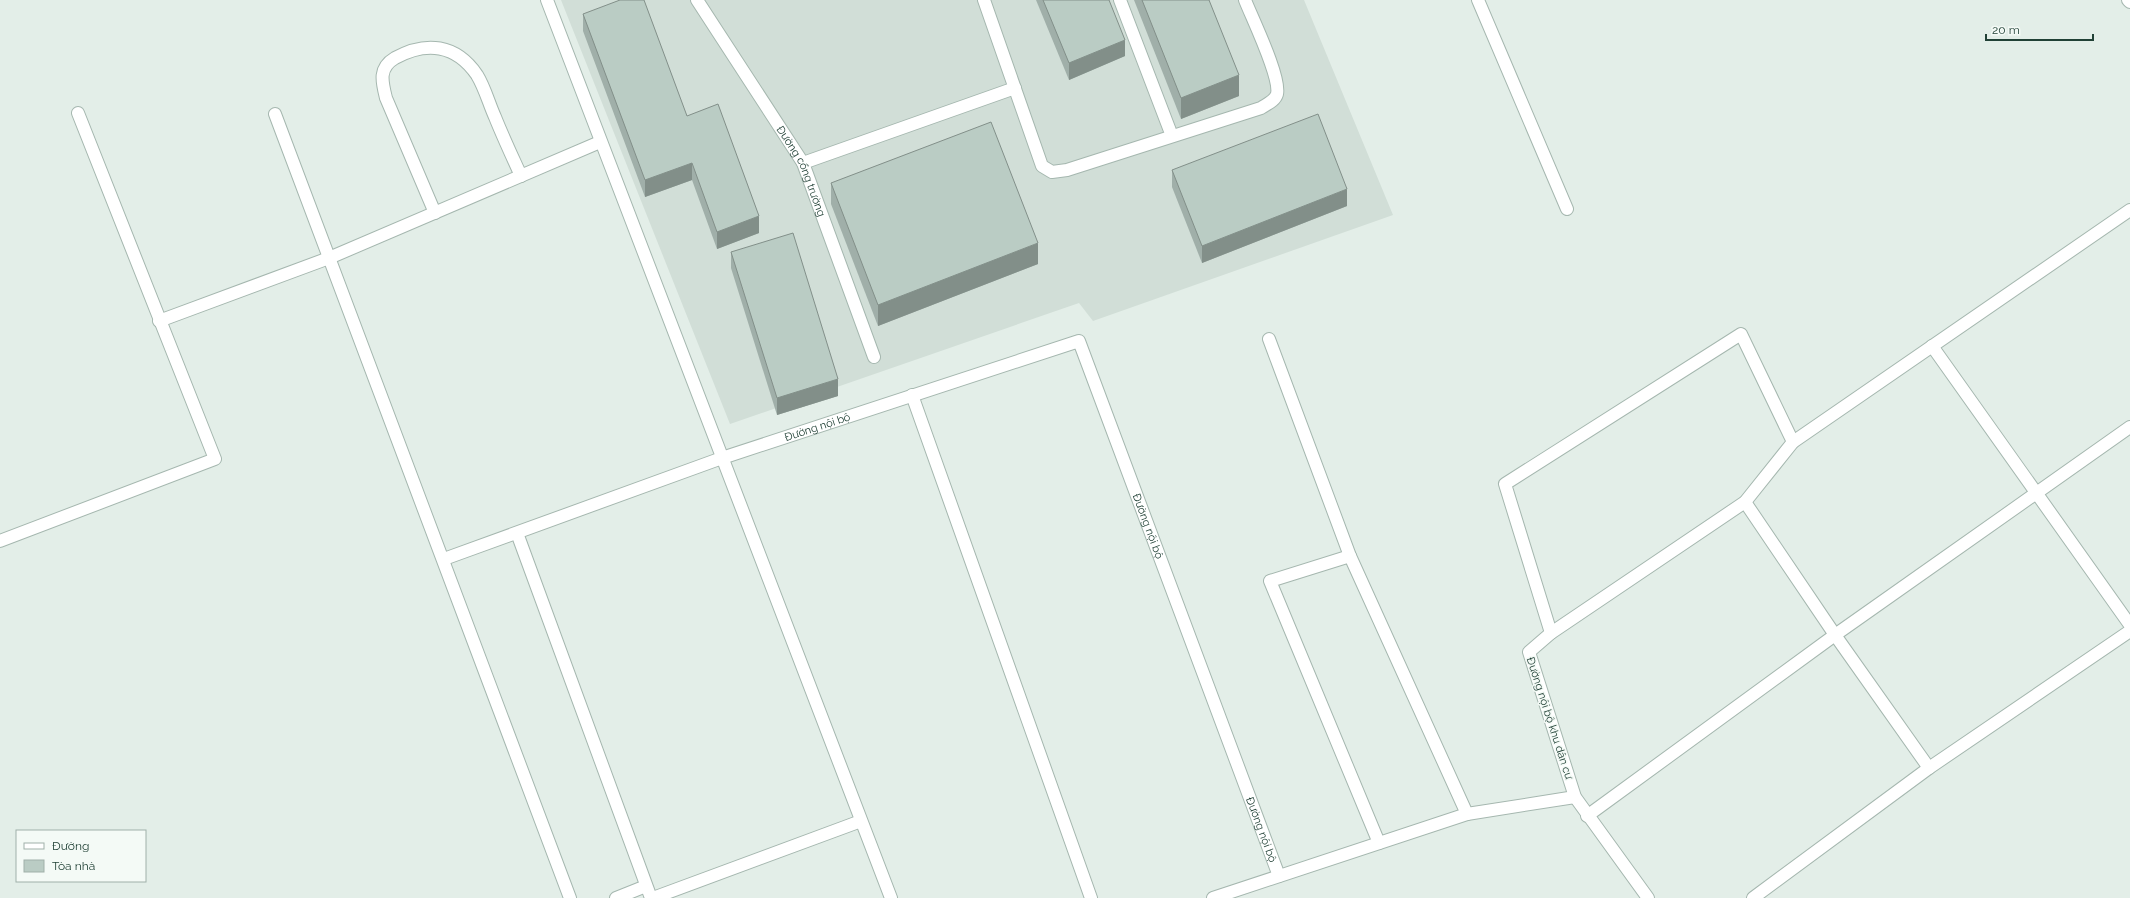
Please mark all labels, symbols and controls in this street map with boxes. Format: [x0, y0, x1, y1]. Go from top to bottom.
scale bar [1986, 16, 2093, 42]
text: 20 m [1992, 23, 2020, 37]
street label: Đường cổng trường [774, 123, 828, 218]
street label: Đường nội bộ [783, 410, 852, 444]
street label: Đường nội bộ [1130, 492, 1166, 561]
street label: Đường nội bộ khu dân cư [1524, 655, 1576, 781]
street label: Đường nội bộ [1243, 795, 1279, 865]
legend [16, 830, 146, 882]
text: Đường [52, 839, 89, 853]
text: Tòa nhà [52, 859, 95, 873]

